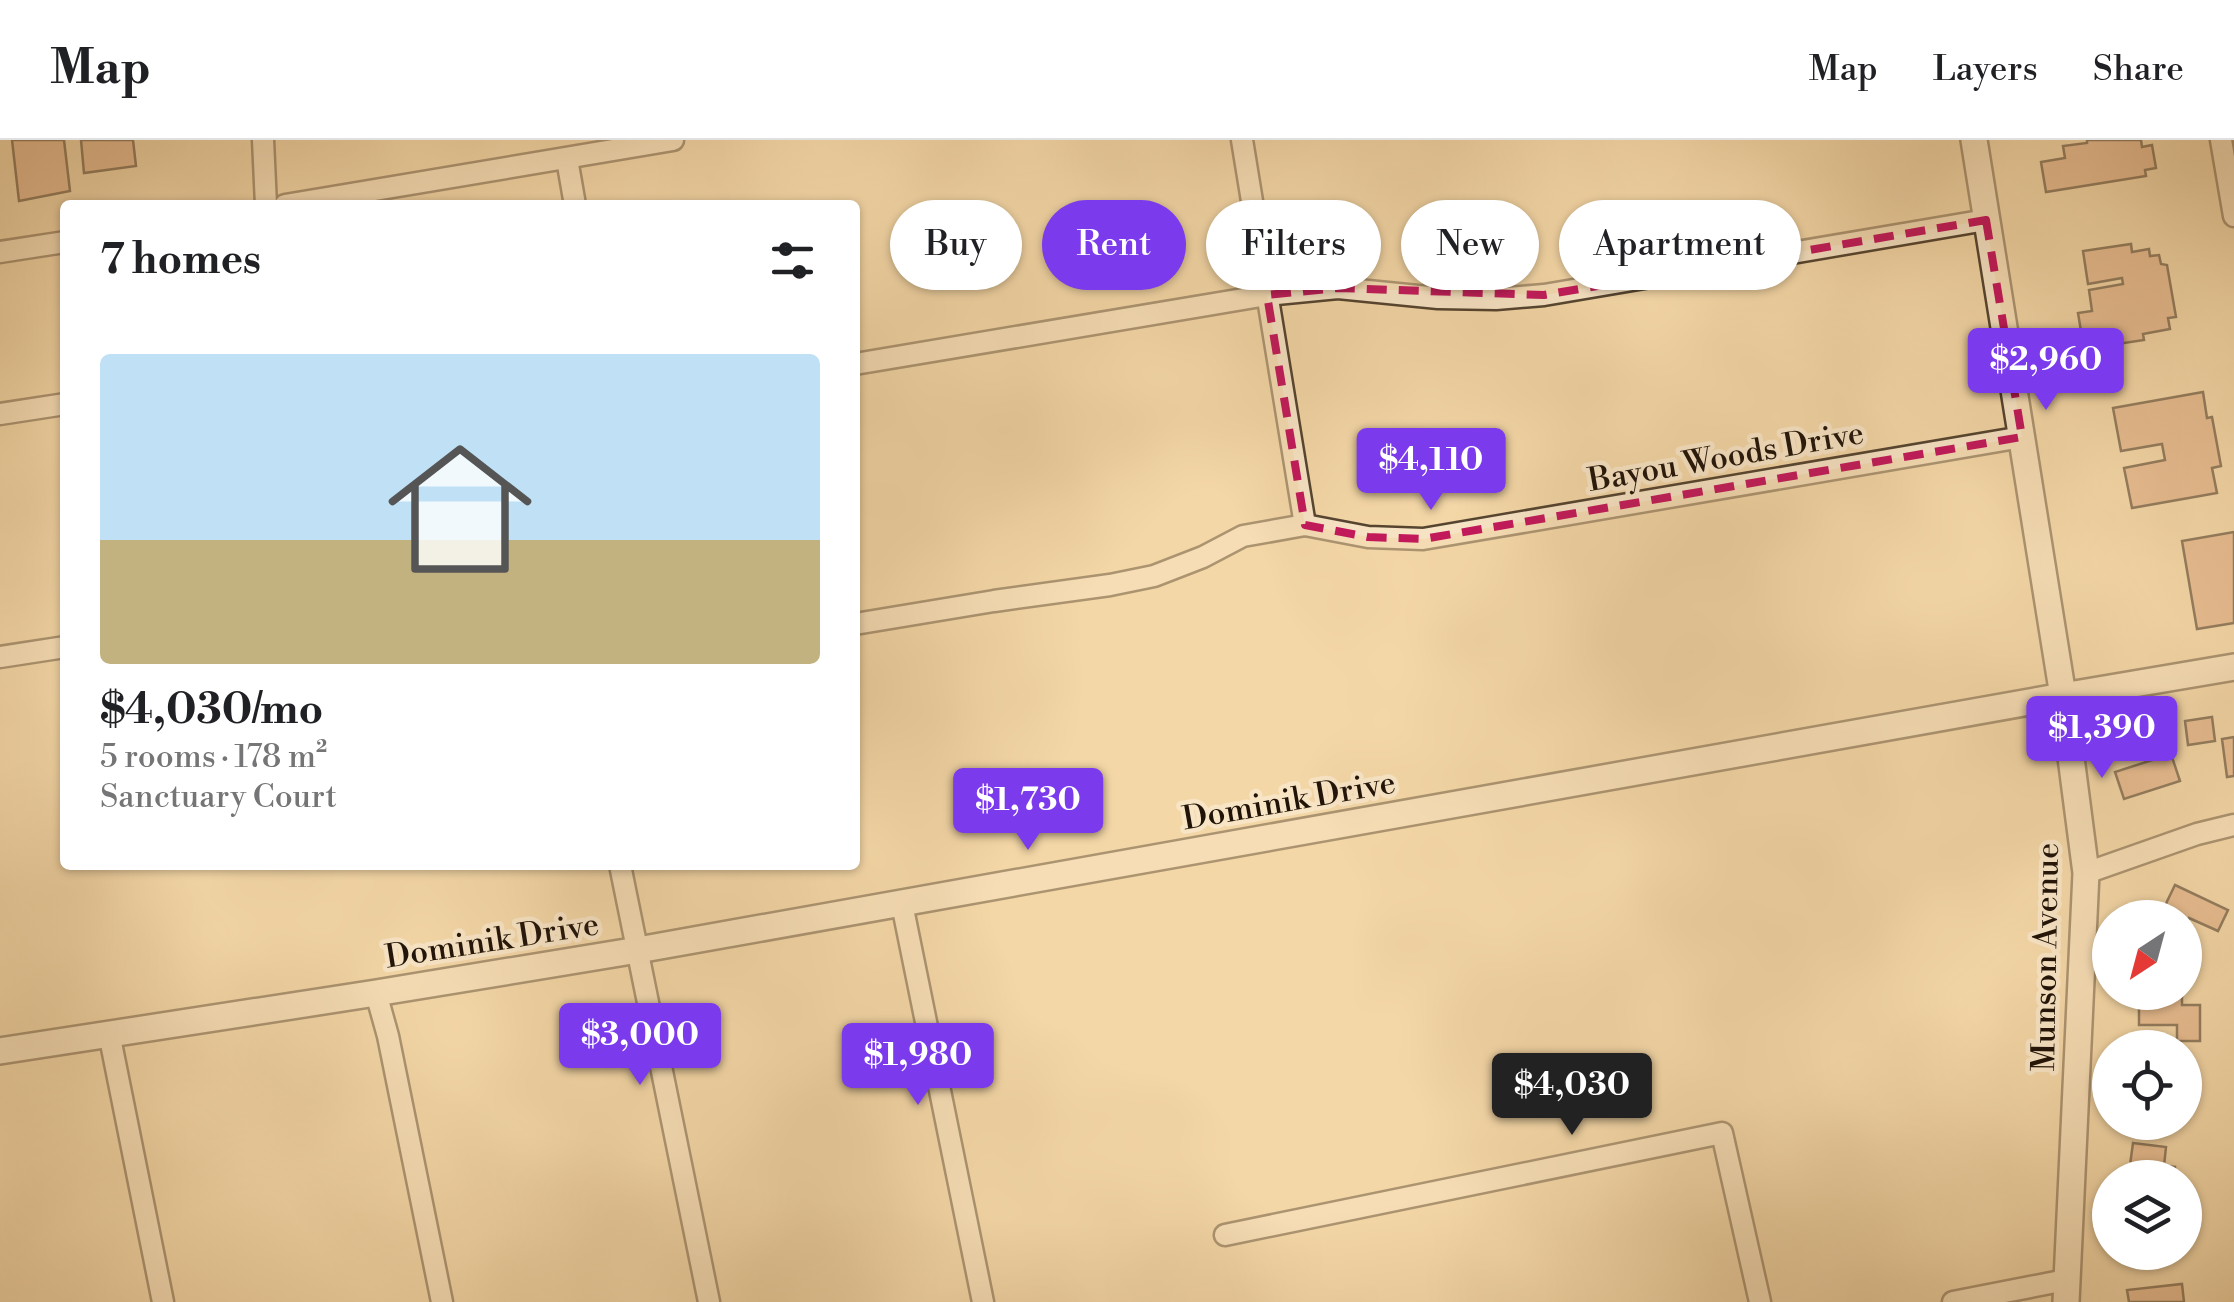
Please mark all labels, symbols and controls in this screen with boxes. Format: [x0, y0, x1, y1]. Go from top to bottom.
text: Map [50, 39, 151, 99]
text: Map [1809, 48, 1878, 91]
text: Layers [1933, 48, 2038, 91]
text: Share [2093, 48, 2184, 91]
chip: Buy [890, 200, 1022, 290]
chip: Rent [1042, 200, 1186, 290]
chip: Filters [1206, 200, 1381, 290]
chip: New [1401, 200, 1539, 290]
chip: Apartment [1559, 200, 1801, 290]
icon: filters [765, 233, 820, 288]
text: 7 homes [100, 234, 261, 287]
pin: $2,960 [1965, 328, 2127, 413]
text: $2,960 [1990, 340, 2102, 380]
street label: Bayou Woods Drive [1584, 413, 1867, 501]
icon: home [370, 419, 550, 599]
pin: $4,110 [1350, 428, 1512, 513]
text: $4,110 [1379, 440, 1483, 480]
text: $4,030/mo [100, 684, 323, 737]
pin: $1,390 [2021, 696, 2183, 781]
text: $1,390 [2048, 708, 2156, 748]
text: 5 rooms · 178 m² [100, 737, 327, 777]
street label: Dominik Drive [1179, 763, 1399, 839]
pin: $1,730 [947, 768, 1109, 853]
text: Sanctuary Court [100, 777, 337, 817]
text: $1,730 [975, 780, 1081, 820]
street label: Munson Avenue [2024, 842, 2068, 1072]
north arrow [2092, 900, 2202, 1010]
map controls [2092, 900, 2202, 1270]
street label: Dominik Drive [382, 904, 602, 978]
pin: $3,000 [559, 1003, 721, 1088]
text: $3,000 [581, 1015, 699, 1055]
pin: $1,980 [837, 1023, 999, 1108]
button: locate [2092, 1030, 2202, 1140]
text: $1,980 [864, 1035, 972, 1075]
pin: $4,030 [1491, 1053, 1653, 1138]
text: $4,030 [1514, 1065, 1630, 1105]
button: layers [2092, 1160, 2202, 1270]

